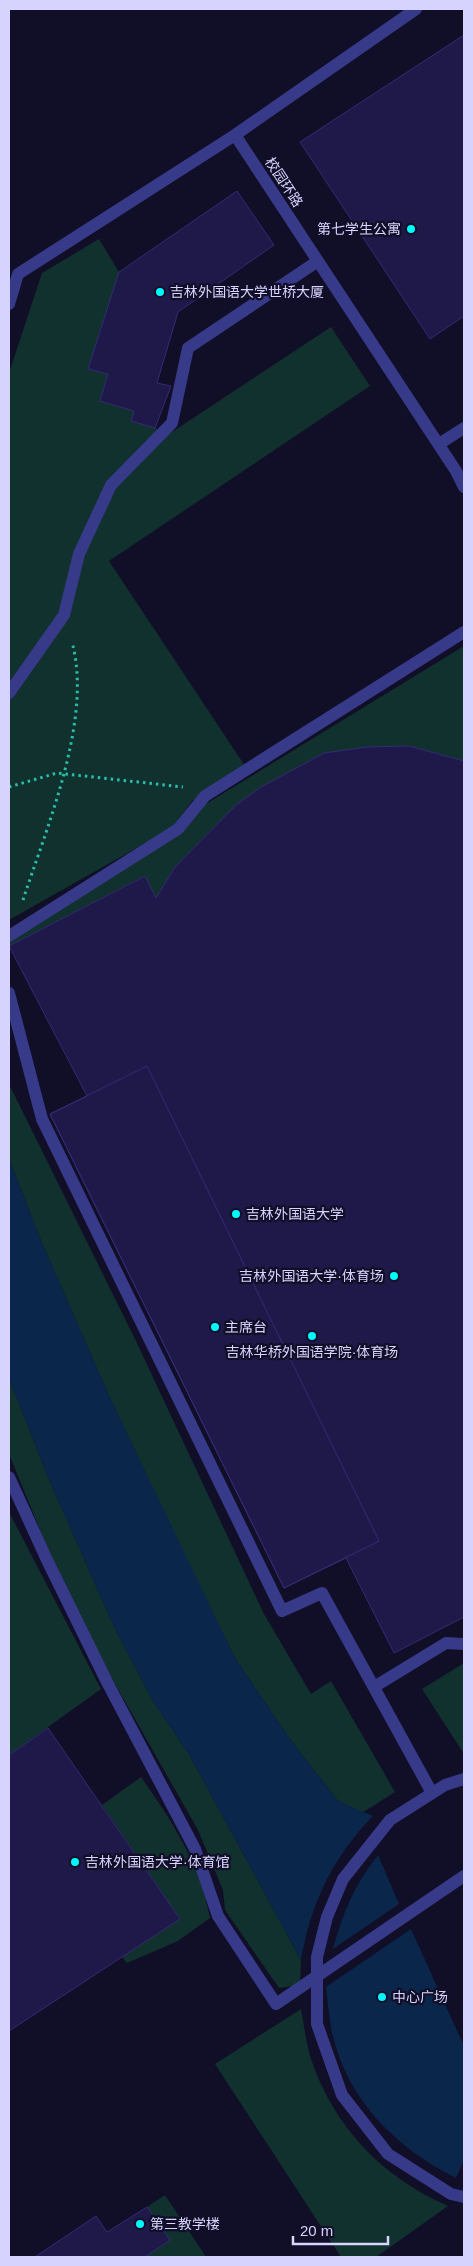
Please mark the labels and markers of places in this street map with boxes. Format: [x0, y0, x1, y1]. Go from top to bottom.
place label: 第七学生公寓 [317, 221, 401, 237]
marker: 第七学生公寓 [405, 223, 417, 235]
place label: 吉林外国语大学世桥大厦 [170, 284, 324, 300]
marker: 吉林外国语大学世桥大厦 [154, 286, 166, 298]
place label: 吉林外国语大学 [246, 1206, 344, 1222]
marker: 吉林外国语大学 [230, 1208, 242, 1220]
place label: 吉林外国语大学·体育场 [239, 1268, 384, 1284]
marker: 吉林外国语大学·体育场 [388, 1270, 400, 1282]
place label: 主席台 [225, 1319, 267, 1335]
marker: 主席台 [209, 1321, 221, 1333]
marker: 吉林华桥外国语学院·体育场 [306, 1330, 318, 1342]
place label: 吉林华桥外国语学院·体育场 [226, 1344, 398, 1360]
place label: 吉林外国语大学·体育馆 [85, 1854, 230, 1870]
marker: 吉林外国语大学·体育馆 [69, 1856, 81, 1868]
place label: 中心广场 [392, 1989, 448, 2005]
marker: 中心广场 [376, 1991, 388, 2003]
place label: 第三教学楼 [150, 2216, 220, 2232]
marker: 第三教学楼 [134, 2218, 146, 2230]

